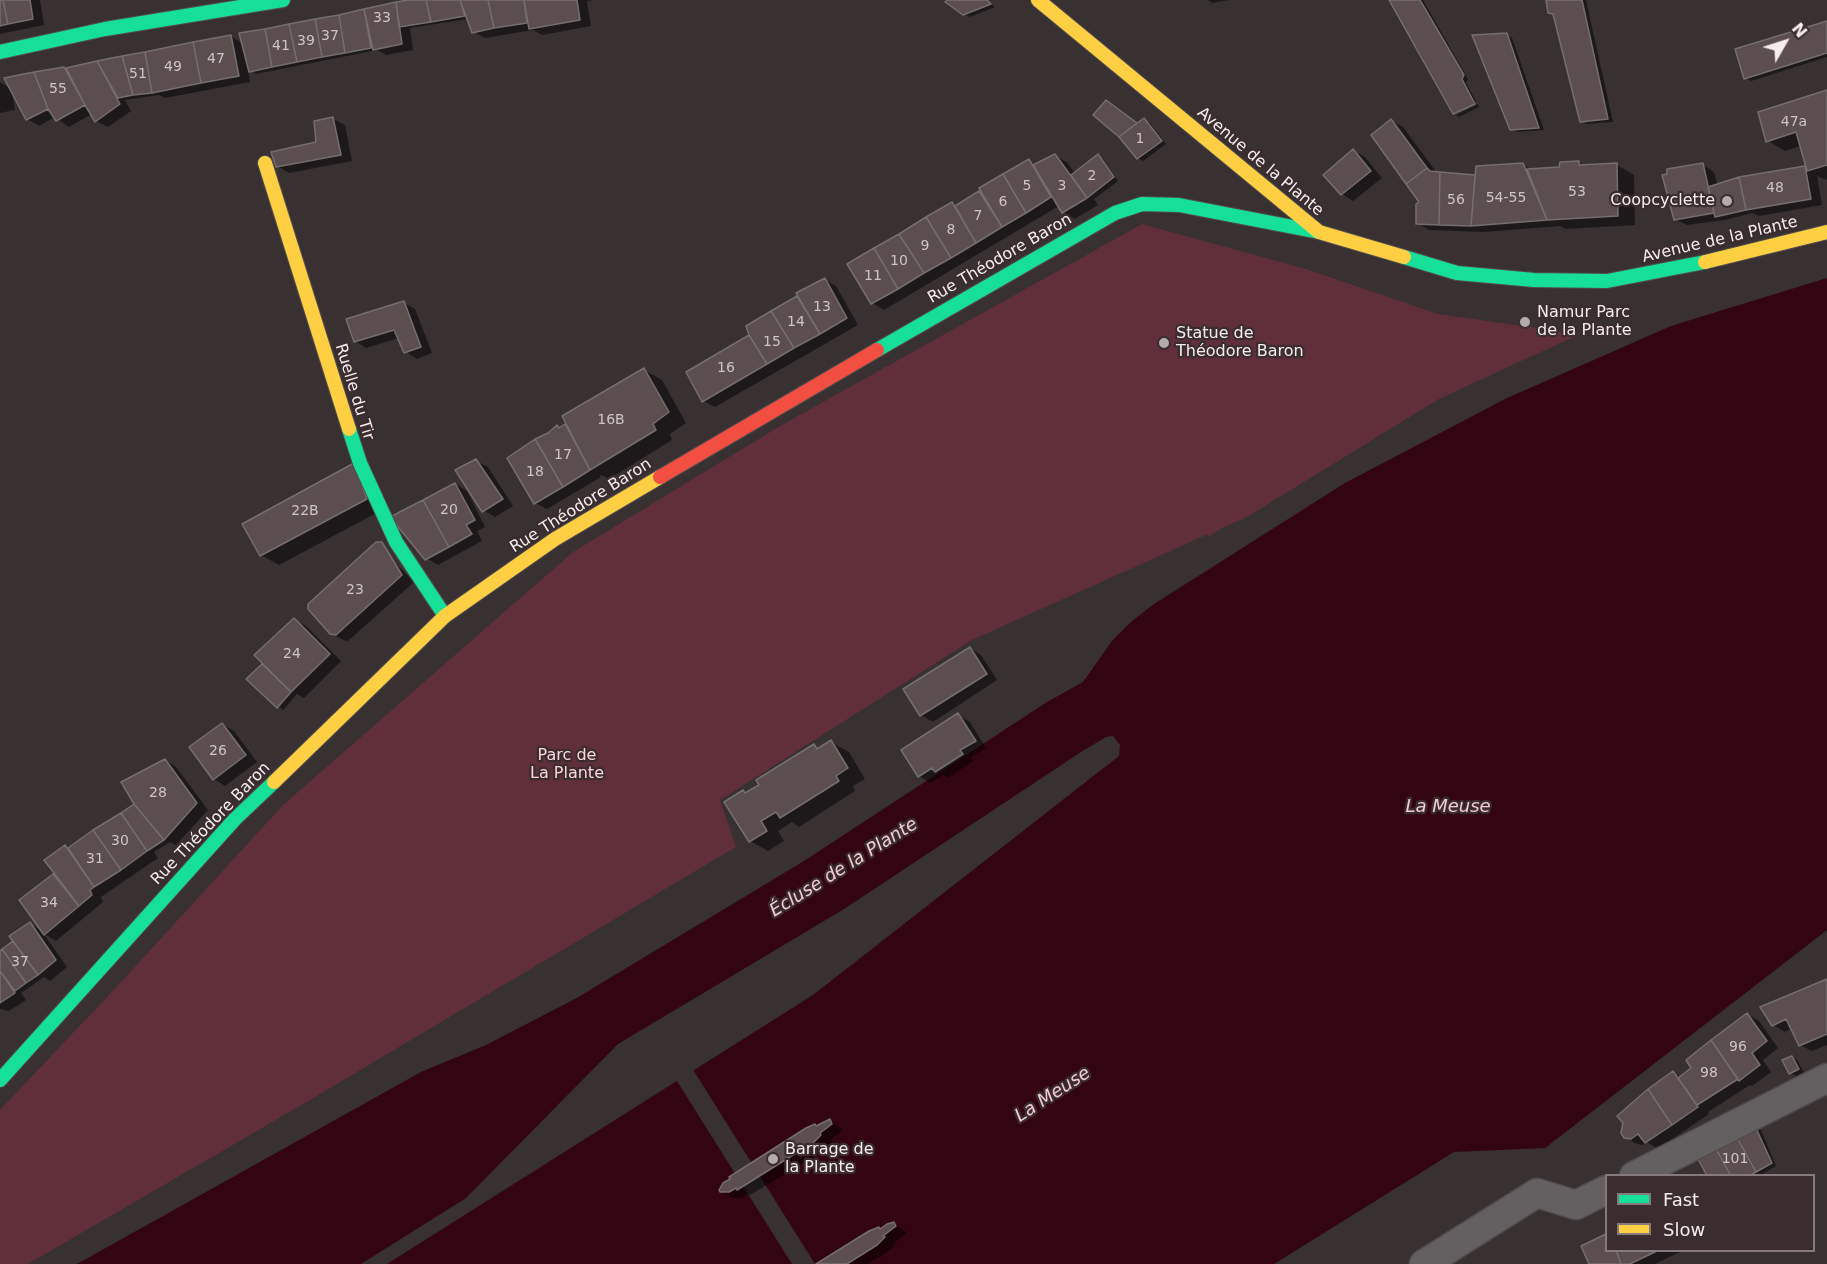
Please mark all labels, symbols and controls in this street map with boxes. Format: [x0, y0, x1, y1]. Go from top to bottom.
house number: 33 [373, 10, 391, 26]
north arrow [1755, 12, 1815, 72]
text: N [1788, 19, 1811, 42]
house number: 37 [321, 28, 339, 44]
house number: 39 [297, 33, 315, 49]
house number: 41 [272, 38, 290, 54]
house number: 47 [207, 51, 225, 67]
house number: 49 [164, 59, 182, 75]
house number: 51 [129, 66, 147, 82]
house number: 55 [49, 81, 67, 97]
street label: Avenue de la Plante [1193, 104, 1327, 220]
house number: 47a [1781, 114, 1807, 130]
house number: 1 [1136, 131, 1144, 147]
house number: 2 [1088, 168, 1096, 184]
house number: 5 [1023, 178, 1031, 194]
house number: 3 [1058, 178, 1066, 194]
house number: 48 [1766, 180, 1784, 196]
house number: 53 [1568, 184, 1586, 200]
house number: 54-55 [1486, 190, 1526, 206]
place label: Coopcyclette [1610, 191, 1715, 211]
house number: 56 [1447, 192, 1465, 208]
house number: 6 [999, 194, 1007, 210]
marker: Coopcyclette [1720, 194, 1734, 208]
house number: 7 [974, 208, 982, 224]
street label: Rue Théodore Baron [925, 210, 1075, 308]
street label: Avenue de la Plante [1640, 213, 1800, 267]
house number: 8 [947, 222, 955, 238]
house number: 9 [921, 238, 929, 254]
house number: 10 [890, 253, 908, 269]
house number: 11 [864, 268, 882, 284]
house number: 13 [813, 299, 831, 315]
place label: Namur Parc de la Plante [1537, 303, 1632, 341]
house number: 14 [787, 314, 805, 330]
marker: Namur Parc de la Plante [1518, 315, 1532, 329]
place label: Statue de Théodore Baron [1176, 324, 1304, 362]
house number: 15 [763, 334, 781, 350]
marker: Statue de Théodore Baron [1157, 336, 1171, 350]
street label: Ruelle du Tir [330, 341, 378, 443]
house number: 16 [717, 360, 735, 376]
house number: 16B [597, 412, 625, 428]
house number: 17 [554, 447, 572, 463]
street label: Rue Théodore Baron [507, 455, 655, 557]
house number: 18 [526, 464, 544, 480]
house number: 20 [440, 502, 458, 518]
house number: 22B [291, 503, 319, 519]
house number: 23 [346, 582, 364, 598]
house number: 24 [283, 646, 301, 662]
house number: 26 [209, 743, 227, 759]
park label: Parc de La Plante [530, 746, 604, 784]
street label: Rue Théodore Baron [147, 759, 275, 889]
house number: 28 [149, 785, 167, 801]
water label: La Meuse [1405, 796, 1491, 818]
water label: Écluse de la Plante [766, 814, 922, 922]
house number: 30 [111, 833, 129, 849]
house number: 31 [86, 851, 104, 867]
house number: 34 [40, 895, 58, 911]
house number: 37 [11, 954, 29, 970]
house number: 96 [1729, 1039, 1747, 1055]
water label: La Meuse [1011, 1063, 1095, 1127]
house number: 98 [1700, 1065, 1718, 1081]
place label: Barrage de la Plante [785, 1140, 874, 1178]
house number: 101 [1722, 1151, 1748, 1167]
marker: Barrage de la Plante [766, 1152, 780, 1166]
legend [1605, 1174, 1815, 1252]
text: Fast [1663, 1189, 1699, 1210]
text: Slow [1663, 1219, 1705, 1240]

